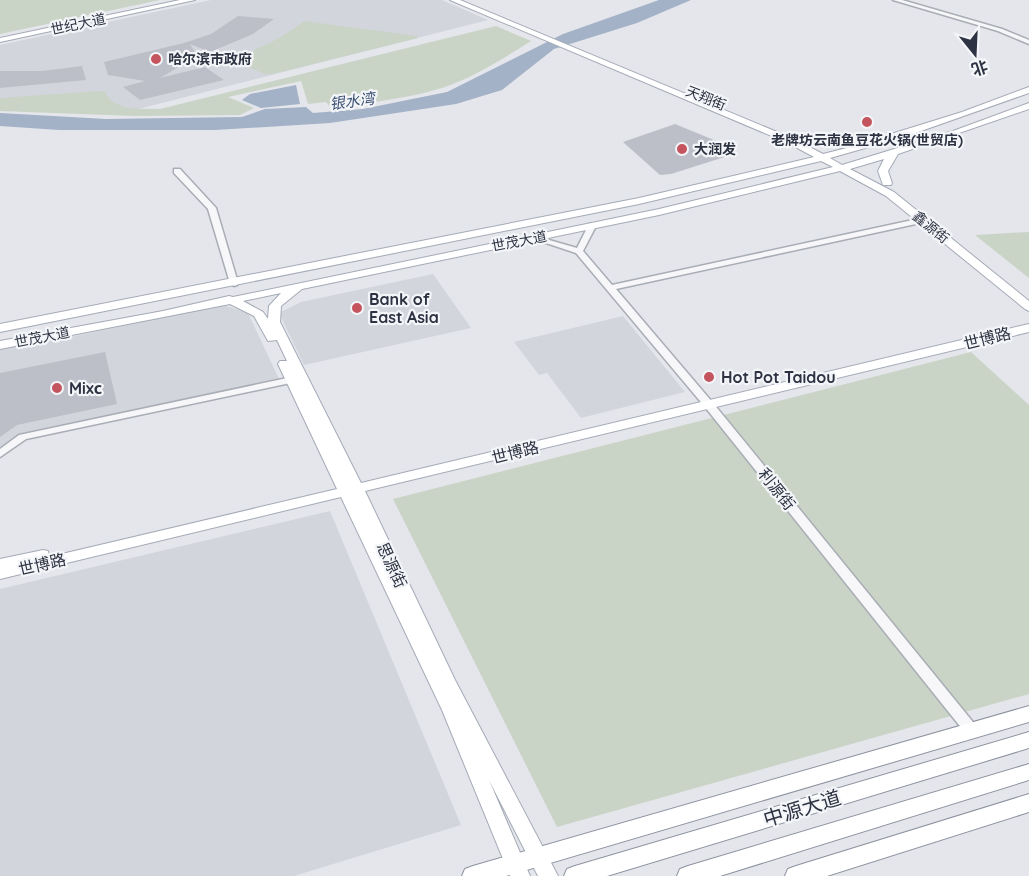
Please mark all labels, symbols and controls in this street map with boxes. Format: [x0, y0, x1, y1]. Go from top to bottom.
street label: 世纪大道 [49, 9, 107, 39]
north arrow [945, 24, 1005, 84]
place label: 哈尔滨市政府 [168, 50, 252, 68]
marker: 哈尔滨市政府 [149, 52, 163, 66]
text: 北 [969, 56, 990, 80]
street label: 天翔街 [683, 82, 729, 114]
water label: 银水湾 [328, 88, 379, 114]
marker: 老牌坊云南鱼豆花火锅(世贸店) [860, 115, 874, 129]
place label: 老牌坊云南鱼豆花火锅(世贸店) [771, 131, 963, 149]
place label: 大润发 [694, 140, 736, 158]
marker: 大润发 [675, 142, 689, 156]
street label: 鑫源街 [909, 207, 953, 247]
street label: 世茂大道 [490, 227, 548, 255]
place label: Bank of East Asia [369, 289, 439, 327]
marker: Bank of East Asia [350, 301, 364, 315]
street label: 世博路 [961, 322, 1013, 354]
street label: 世茂大道 [13, 323, 71, 351]
place label: Hot Pot Taidou [721, 367, 836, 387]
marker: Hot Pot Taidou [702, 370, 716, 384]
place label: Mixс [69, 378, 102, 398]
marker: Mixс [50, 381, 64, 395]
street label: 世博路 [489, 436, 541, 468]
street label: 利源街 [754, 464, 800, 514]
street label: 思源街 [373, 539, 411, 591]
street label: 世博路 [16, 549, 68, 579]
street label: 中源大道 [760, 784, 844, 832]

